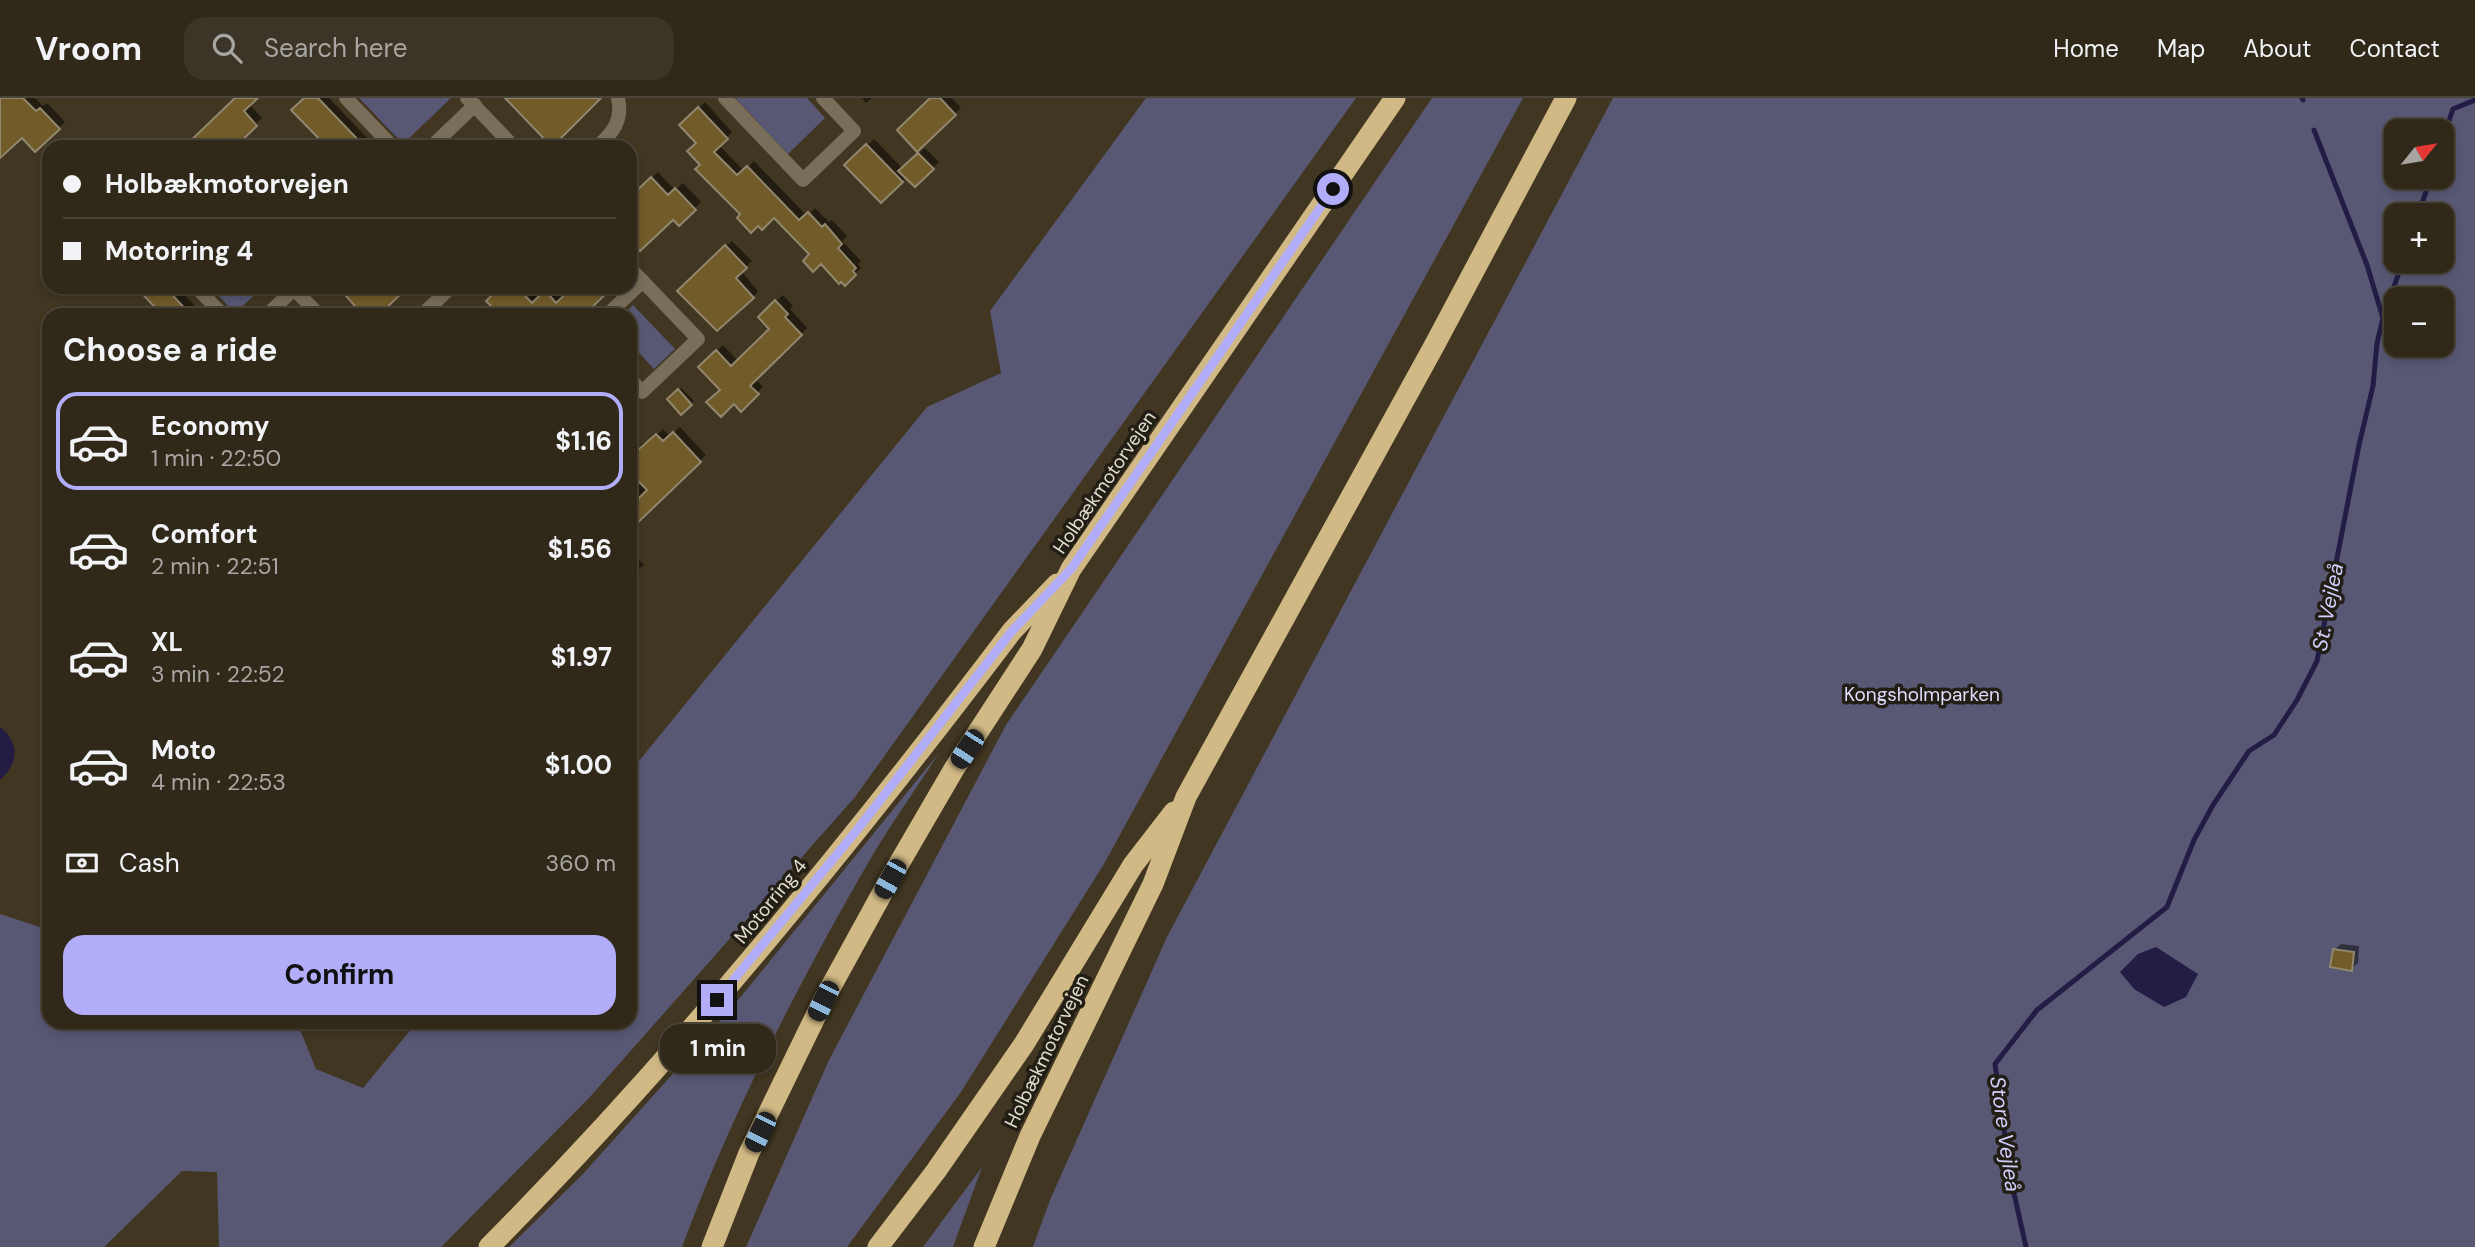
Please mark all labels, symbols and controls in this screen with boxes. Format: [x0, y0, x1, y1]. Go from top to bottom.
search box [184, 17, 674, 80]
text: Vroom [35, 27, 142, 70]
icon: search [208, 29, 246, 67]
text: Search here [264, 31, 408, 65]
text: Home [2053, 33, 2119, 64]
text: Map [2157, 33, 2205, 64]
text: About [2243, 33, 2312, 64]
text: Contact [2350, 33, 2440, 64]
north arrow [2384, 119, 2454, 189]
map controls [2384, 119, 2454, 357]
text: Holbækmotorvejen [105, 167, 349, 201]
route start [1317, 173, 1349, 205]
button: + [2384, 203, 2454, 273]
text: Motorring 4 [105, 234, 253, 268]
button: − [2384, 287, 2454, 357]
text: Choose a ride [63, 329, 278, 371]
street label: Holbækmotorvejen [1047, 406, 1162, 559]
text: Economy [151, 409, 269, 443]
icon: car [67, 410, 130, 473]
text: $1.16 [555, 424, 612, 458]
text: 1 min · 22:50 [151, 443, 281, 473]
text: Comfort [151, 517, 257, 551]
icon: car [67, 518, 130, 581]
text: $1.56 [548, 532, 612, 566]
text: 2 min · 22:51 [151, 551, 279, 581]
water label: St. Vejleå [2306, 561, 2350, 653]
text: XL [151, 625, 183, 659]
icon: car [67, 626, 130, 689]
text: $1.97 [551, 640, 612, 674]
text: 3 min · 22:52 [151, 659, 285, 689]
park label: Kongsholmparken [1844, 682, 2000, 707]
car [947, 726, 988, 772]
text: Moto [151, 733, 216, 767]
icon: car [67, 734, 130, 797]
text: $1.00 [545, 748, 612, 782]
text: 4 min · 22:53 [151, 767, 286, 797]
icon: cash [63, 844, 101, 882]
text: Cash [119, 846, 180, 880]
text: 360 m [546, 848, 616, 878]
street label: Motorring 4 [729, 854, 812, 949]
car [871, 856, 910, 902]
button: Confirm [63, 935, 616, 1015]
street label: Holbækmotorvejen [999, 971, 1094, 1132]
car [805, 978, 842, 1024]
route end [701, 984, 733, 1016]
callout: 1 min [659, 1024, 775, 1074]
text: 1 min [690, 1033, 746, 1063]
water label: Store Vejleå [1983, 1074, 2027, 1194]
car [742, 1109, 779, 1155]

